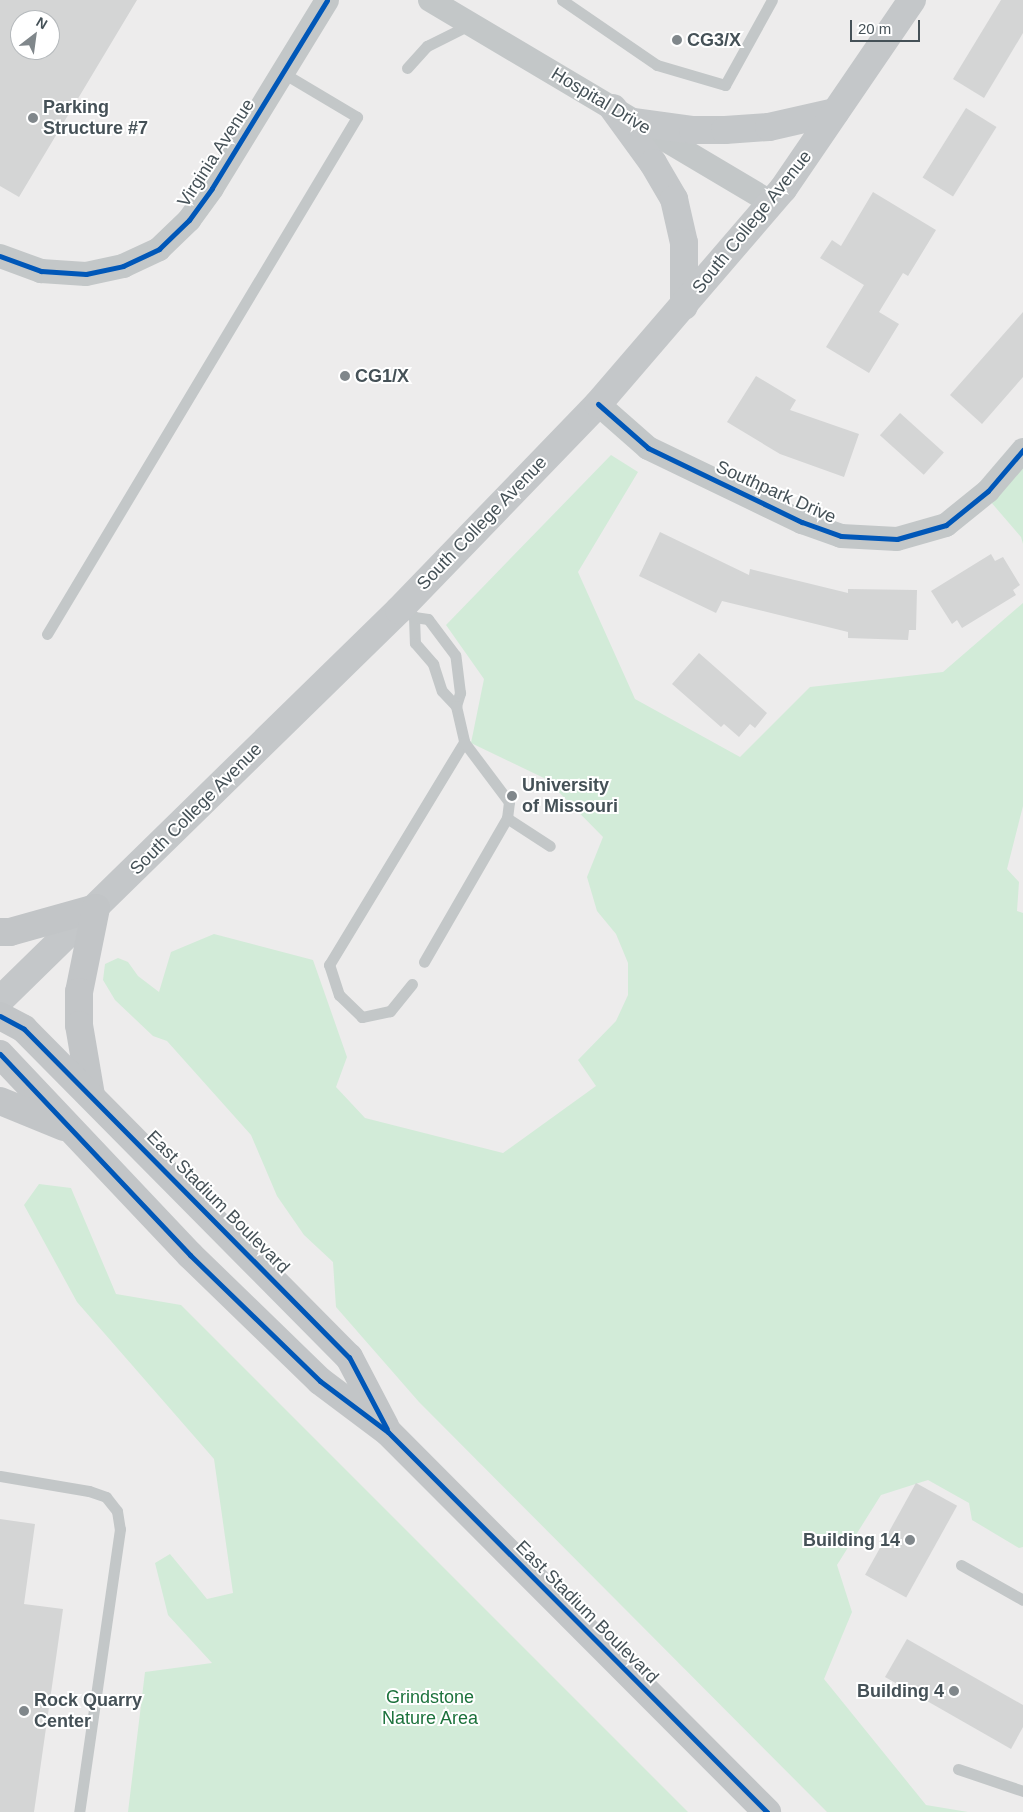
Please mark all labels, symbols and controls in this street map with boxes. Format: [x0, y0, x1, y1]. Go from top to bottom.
north arrow [10, 10, 60, 60]
scale bar [853, 10, 923, 42]
text: N [34, 13, 50, 32]
text: 20 m [858, 20, 891, 37]
place label: CG3/X [687, 29, 741, 51]
marker: CG3/X [671, 34, 683, 46]
street label: Hospital Drive [547, 63, 655, 139]
street label: Virginia Avenue [173, 95, 259, 211]
place label: Parking Structure #7 [43, 97, 148, 140]
marker: Parking Structure #7 [27, 112, 39, 124]
street label: South College Avenue [687, 146, 817, 298]
place label: CG1/X [355, 365, 409, 387]
marker: CG1/X [339, 370, 351, 382]
street label: South College Avenue [412, 451, 552, 595]
street label: Southpark Drive [713, 456, 839, 528]
street label: South College Avenue [125, 738, 267, 880]
place label: University of Missouri [522, 775, 618, 818]
marker: University of Missouri [506, 790, 518, 802]
street label: East Stadium Boulevard [142, 1126, 294, 1278]
place label: Building 14 [803, 1529, 900, 1551]
marker: Building 14 [904, 1534, 916, 1546]
street label: East Stadium Boulevard [511, 1536, 663, 1688]
place label: Building 4 [857, 1680, 944, 1702]
marker: Building 4 [948, 1685, 960, 1697]
park label: Grindstone Nature Area [381, 1687, 479, 1730]
place label: Rock Quarry Center [34, 1690, 142, 1732]
marker: Rock Quarry Center [18, 1705, 30, 1717]

